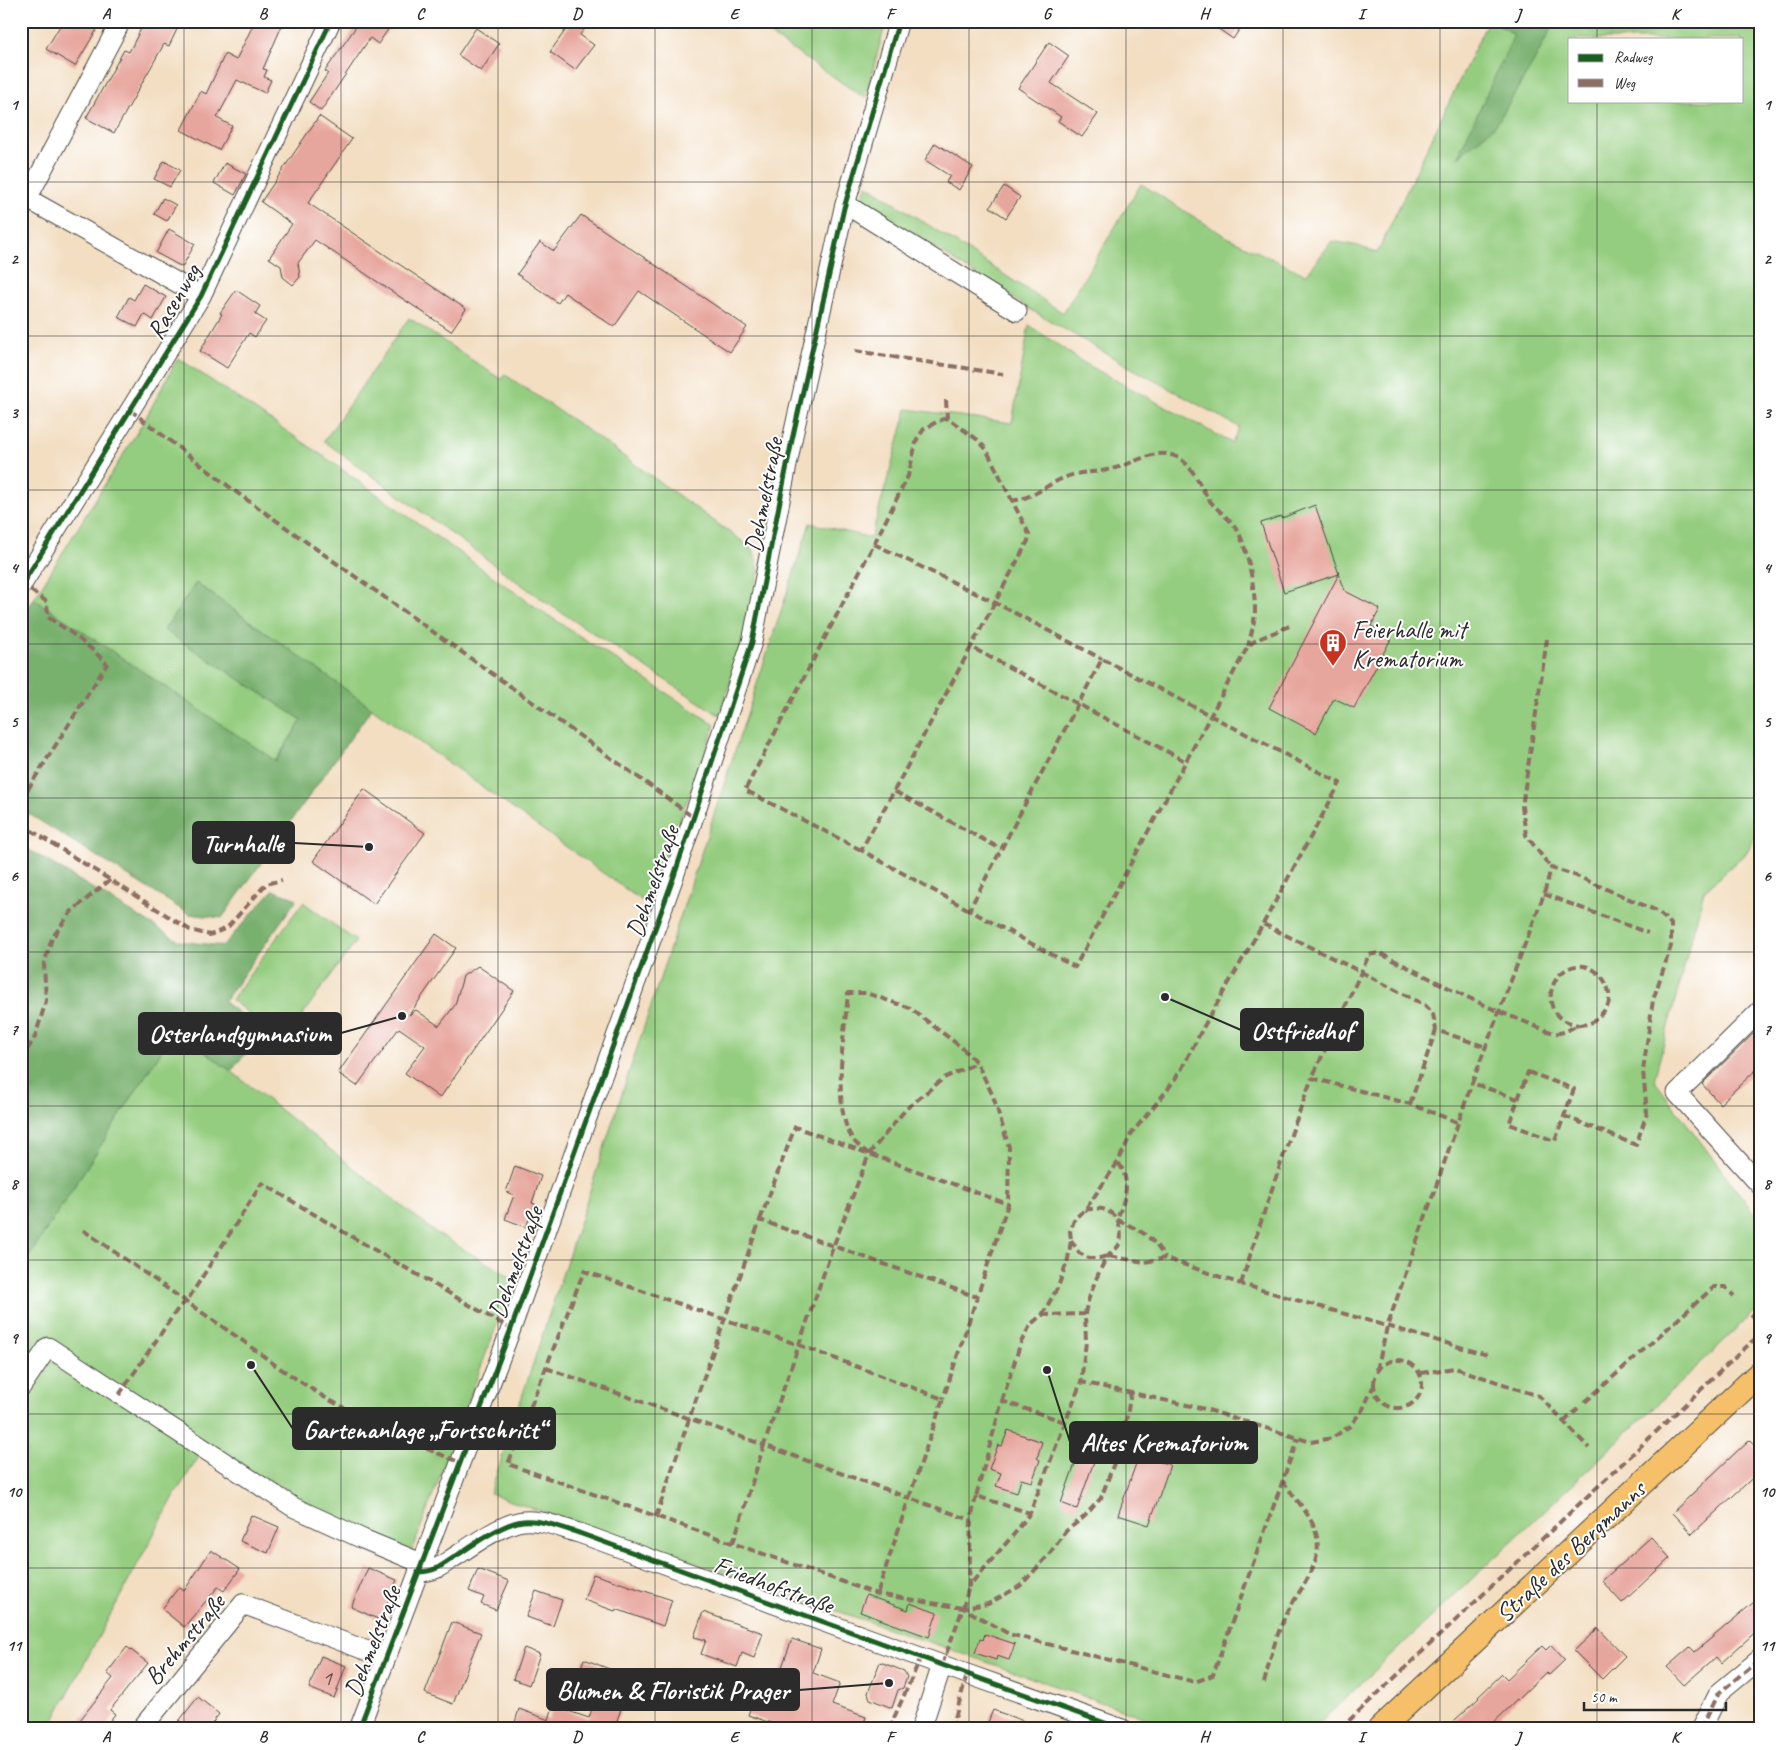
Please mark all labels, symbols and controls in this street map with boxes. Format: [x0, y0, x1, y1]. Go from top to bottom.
text: A [102, 4, 112, 24]
text: B [259, 4, 269, 24]
text: C [416, 4, 426, 24]
text: D [572, 4, 583, 24]
text: E [730, 4, 741, 24]
text: F [886, 4, 897, 24]
text: G [1043, 4, 1053, 24]
text: H [1199, 4, 1211, 24]
text: I [1358, 4, 1368, 24]
text: J [1514, 4, 1523, 24]
text: K [1671, 4, 1683, 24]
legend [1568, 38, 1744, 102]
text: Radweg [1614, 48, 1654, 67]
text: Weg [1614, 74, 1636, 93]
text: 1 [10, 95, 19, 115]
text: 1 [1763, 95, 1772, 115]
text: 2 [10, 249, 19, 269]
text: 2 [1763, 249, 1772, 269]
street label: Rasenweg [140, 257, 209, 345]
text: 3 [10, 403, 19, 423]
text: 3 [1763, 403, 1772, 423]
street label: Dehmelstraße [737, 433, 791, 555]
text: 4 [10, 558, 19, 578]
text: 4 [1763, 558, 1772, 578]
place label: Feierhalle mit Krematorium [1352, 614, 1470, 675]
building icon: Feierhalle mit Krematorium [1318, 628, 1348, 667]
text: 5 [11, 712, 20, 732]
text: 5 [1764, 712, 1773, 732]
street label: Dehmelstraße [619, 819, 688, 941]
callout: Turnhalle [193, 822, 294, 863]
text: Turnhalle [202, 827, 286, 860]
text: 6 [10, 866, 19, 886]
text: 6 [1763, 866, 1772, 886]
callout: Ostfriedhof [1241, 1009, 1363, 1050]
callout: Osterlandgymnasium [139, 1013, 341, 1054]
text: Ostfriedhof [1251, 1014, 1359, 1047]
text: Osterlandgymnasium [149, 1017, 332, 1050]
text: 7 [10, 1020, 19, 1040]
text: 7 [1763, 1020, 1772, 1040]
text: 8 [10, 1174, 19, 1194]
text: 8 [1763, 1174, 1772, 1194]
street label: Dehmelstraße [481, 1201, 551, 1322]
text: 9 [10, 1328, 19, 1348]
text: 9 [1763, 1328, 1772, 1348]
callout: Gartenanlage „Fortschritt“ [293, 1408, 555, 1449]
text: Gartenanlage „Fortschritt“ [303, 1413, 551, 1446]
callout: Altes Krematorium [1070, 1422, 1257, 1463]
text: Altes Krematorium [1081, 1426, 1249, 1459]
street label: Straße des Bergmanns [1489, 1472, 1654, 1630]
text: 10 [7, 1482, 23, 1502]
text: 10 [1760, 1482, 1776, 1502]
street label: Friedhofstraße [709, 1549, 840, 1622]
street label: Dehmelstraße [337, 1580, 409, 1701]
street label: Brehmstraße [137, 1586, 233, 1692]
text: 11 [7, 1636, 23, 1656]
text: 11 [1760, 1636, 1776, 1656]
house number: 1 [322, 1664, 333, 1692]
callout: Blumen & Floristik Prager [547, 1669, 799, 1710]
text: Blumen & Floristik Prager [557, 1674, 792, 1707]
scale bar [1584, 1680, 1726, 1712]
text: 50 m [1591, 1688, 1618, 1707]
text: A [102, 1727, 112, 1747]
text: B [259, 1727, 269, 1747]
text: C [416, 1727, 426, 1747]
text: D [572, 1727, 583, 1747]
text: E [730, 1727, 741, 1747]
text: F [886, 1727, 897, 1747]
text: G [1043, 1727, 1053, 1747]
text: H [1199, 1727, 1211, 1747]
text: I [1358, 1727, 1368, 1747]
text: J [1514, 1727, 1523, 1747]
text: K [1671, 1727, 1683, 1747]

